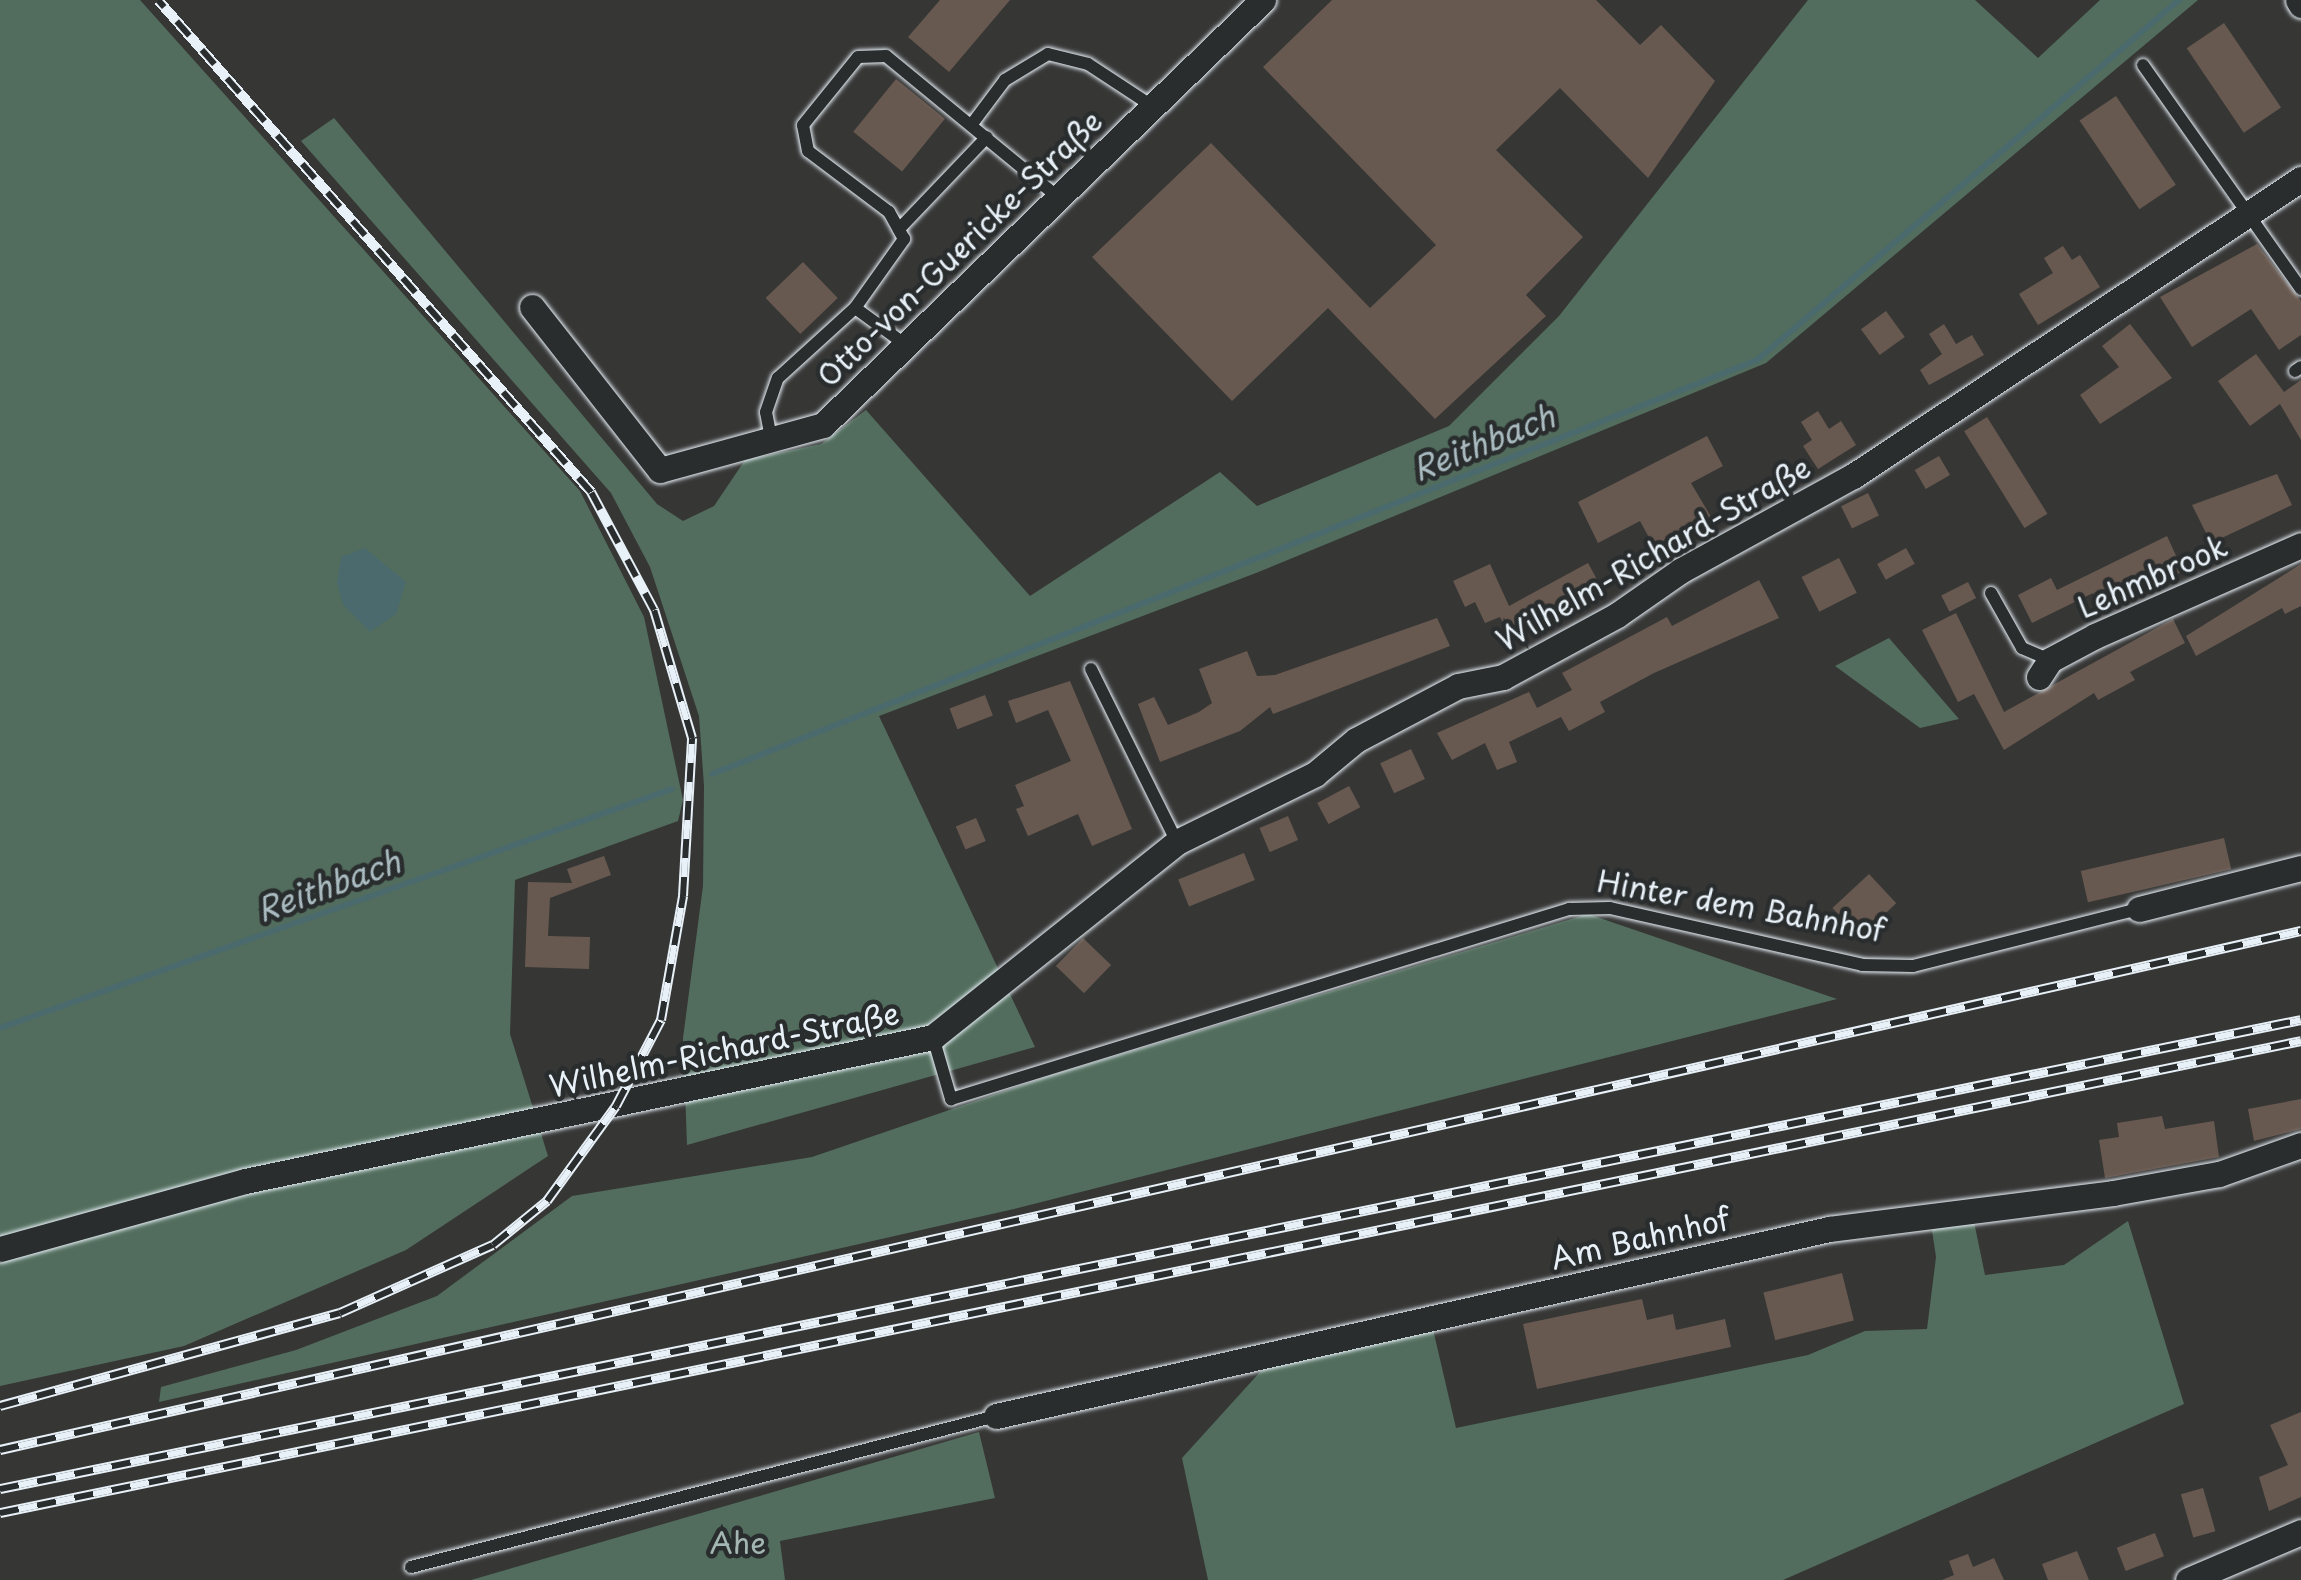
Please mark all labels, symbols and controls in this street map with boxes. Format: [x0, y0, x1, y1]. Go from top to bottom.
street label: Otto-von-Guericke-Straße [809, 102, 1109, 394]
water label: Reithbach [1406, 396, 1560, 488]
street label: Wilhelm-Richard-Straße [1490, 448, 1816, 658]
street label: Lehmbrook [2072, 527, 2232, 625]
water label: Reithbach [251, 841, 405, 929]
street label: Hinter dem Bahnhof [1592, 862, 1890, 948]
street label: Wilhelm-Richard-Straße [546, 994, 902, 1104]
street label: Am Bahnhof [1547, 1200, 1733, 1276]
park label: Ahe [710, 1524, 766, 1560]

